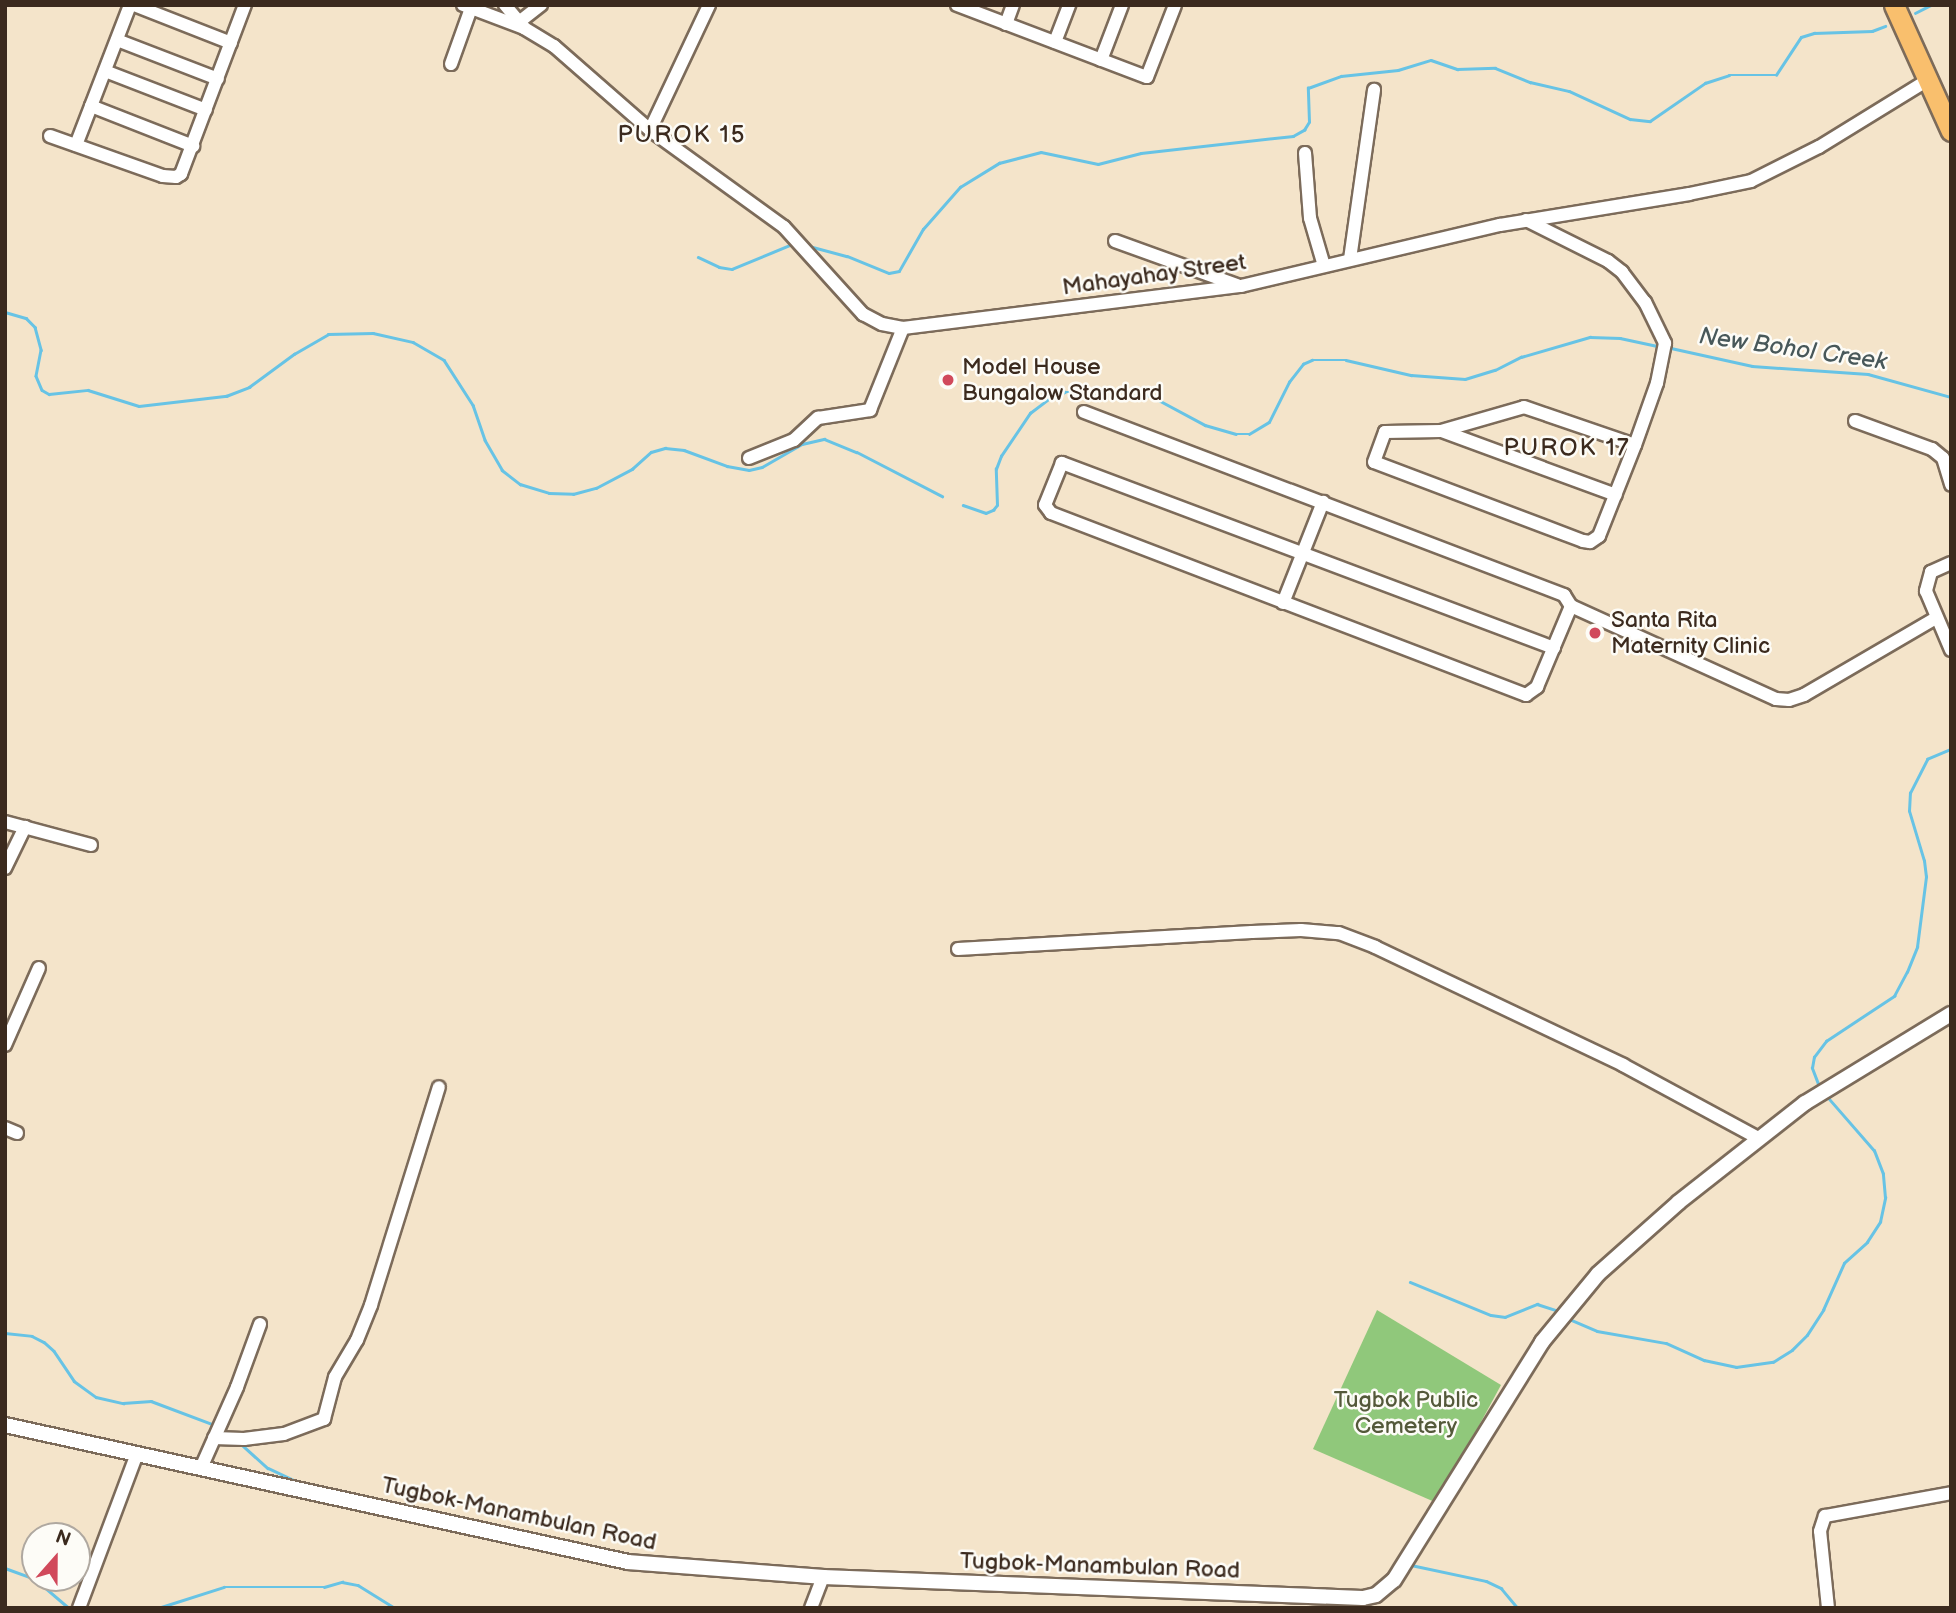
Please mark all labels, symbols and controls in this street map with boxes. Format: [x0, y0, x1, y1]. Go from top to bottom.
district label: PUROK 15 [618, 121, 746, 149]
street label: Mahayahay Street [1060, 248, 1248, 302]
water label: New Bohol Creek [1697, 322, 1889, 376]
place label: Model House Bungalow Standard [962, 353, 1163, 407]
marker: Model House Bungalow Standard [940, 372, 956, 388]
district label: PUROK 17 [1504, 434, 1630, 462]
place label: Santa Rita Maternity Clinic [1611, 606, 1772, 660]
marker: Santa Rita Maternity Clinic [1585, 623, 1605, 643]
park label: Tugbok Public Cemetery [1334, 1386, 1478, 1440]
street label: Tugbok-Manambulan Road [379, 1471, 659, 1557]
north arrow [21, 1522, 91, 1592]
text: N [52, 1526, 74, 1552]
street label: Tugbok-Manambulan Road [959, 1547, 1241, 1585]

